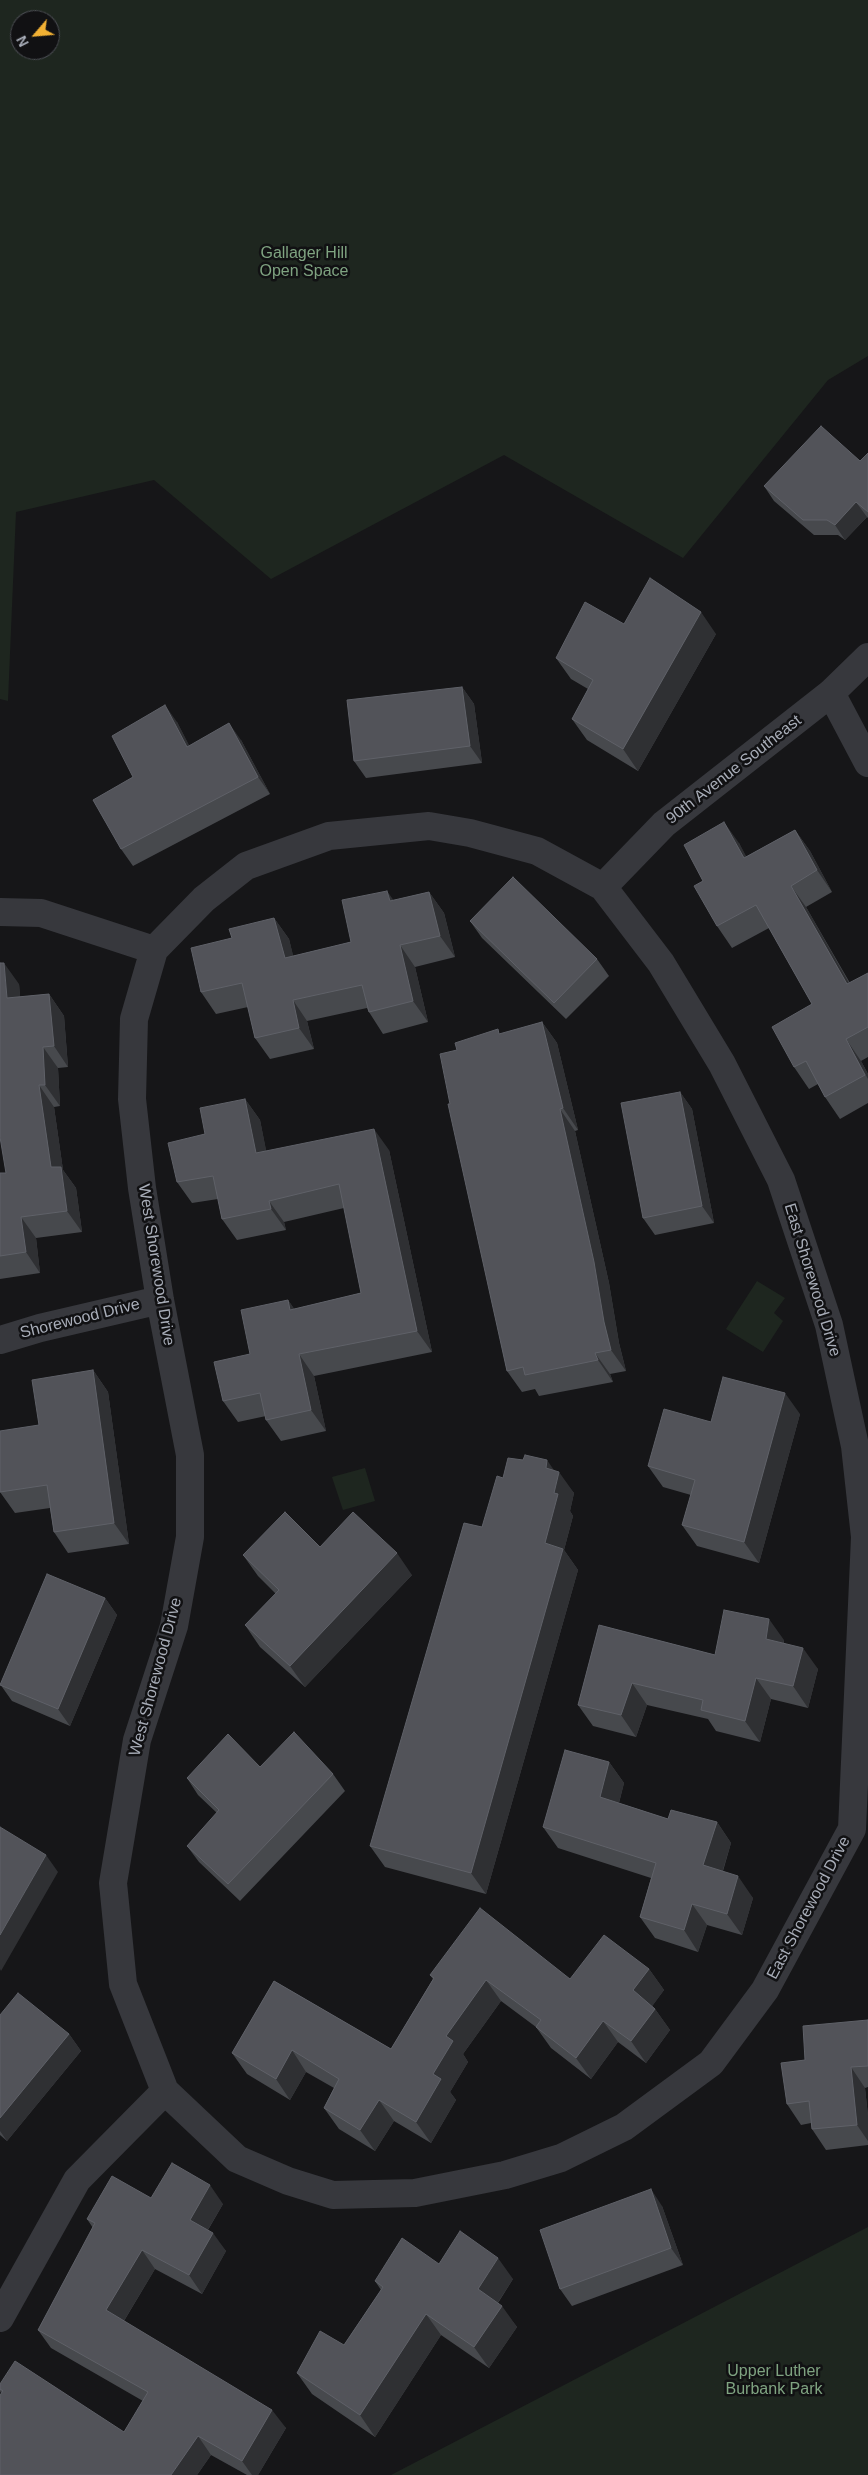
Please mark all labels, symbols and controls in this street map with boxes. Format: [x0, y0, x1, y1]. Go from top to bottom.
north arrow [10, 10, 60, 60]
text: N [13, 33, 32, 49]
park label: Gallager Hill Open Space [260, 244, 348, 282]
street label: 90th Avenue Southeast [663, 711, 805, 829]
street label: West Shorewood Drive [134, 1183, 178, 1347]
street label: East Shorewood Drive [780, 1201, 844, 1359]
street label: Shorewood Drive [18, 1295, 142, 1343]
street label: West Shorewood Drive [126, 1596, 186, 1758]
street label: East Shorewood Drive [763, 1833, 855, 1983]
park label: Upper Luther Burbank Park [726, 2362, 822, 2400]

